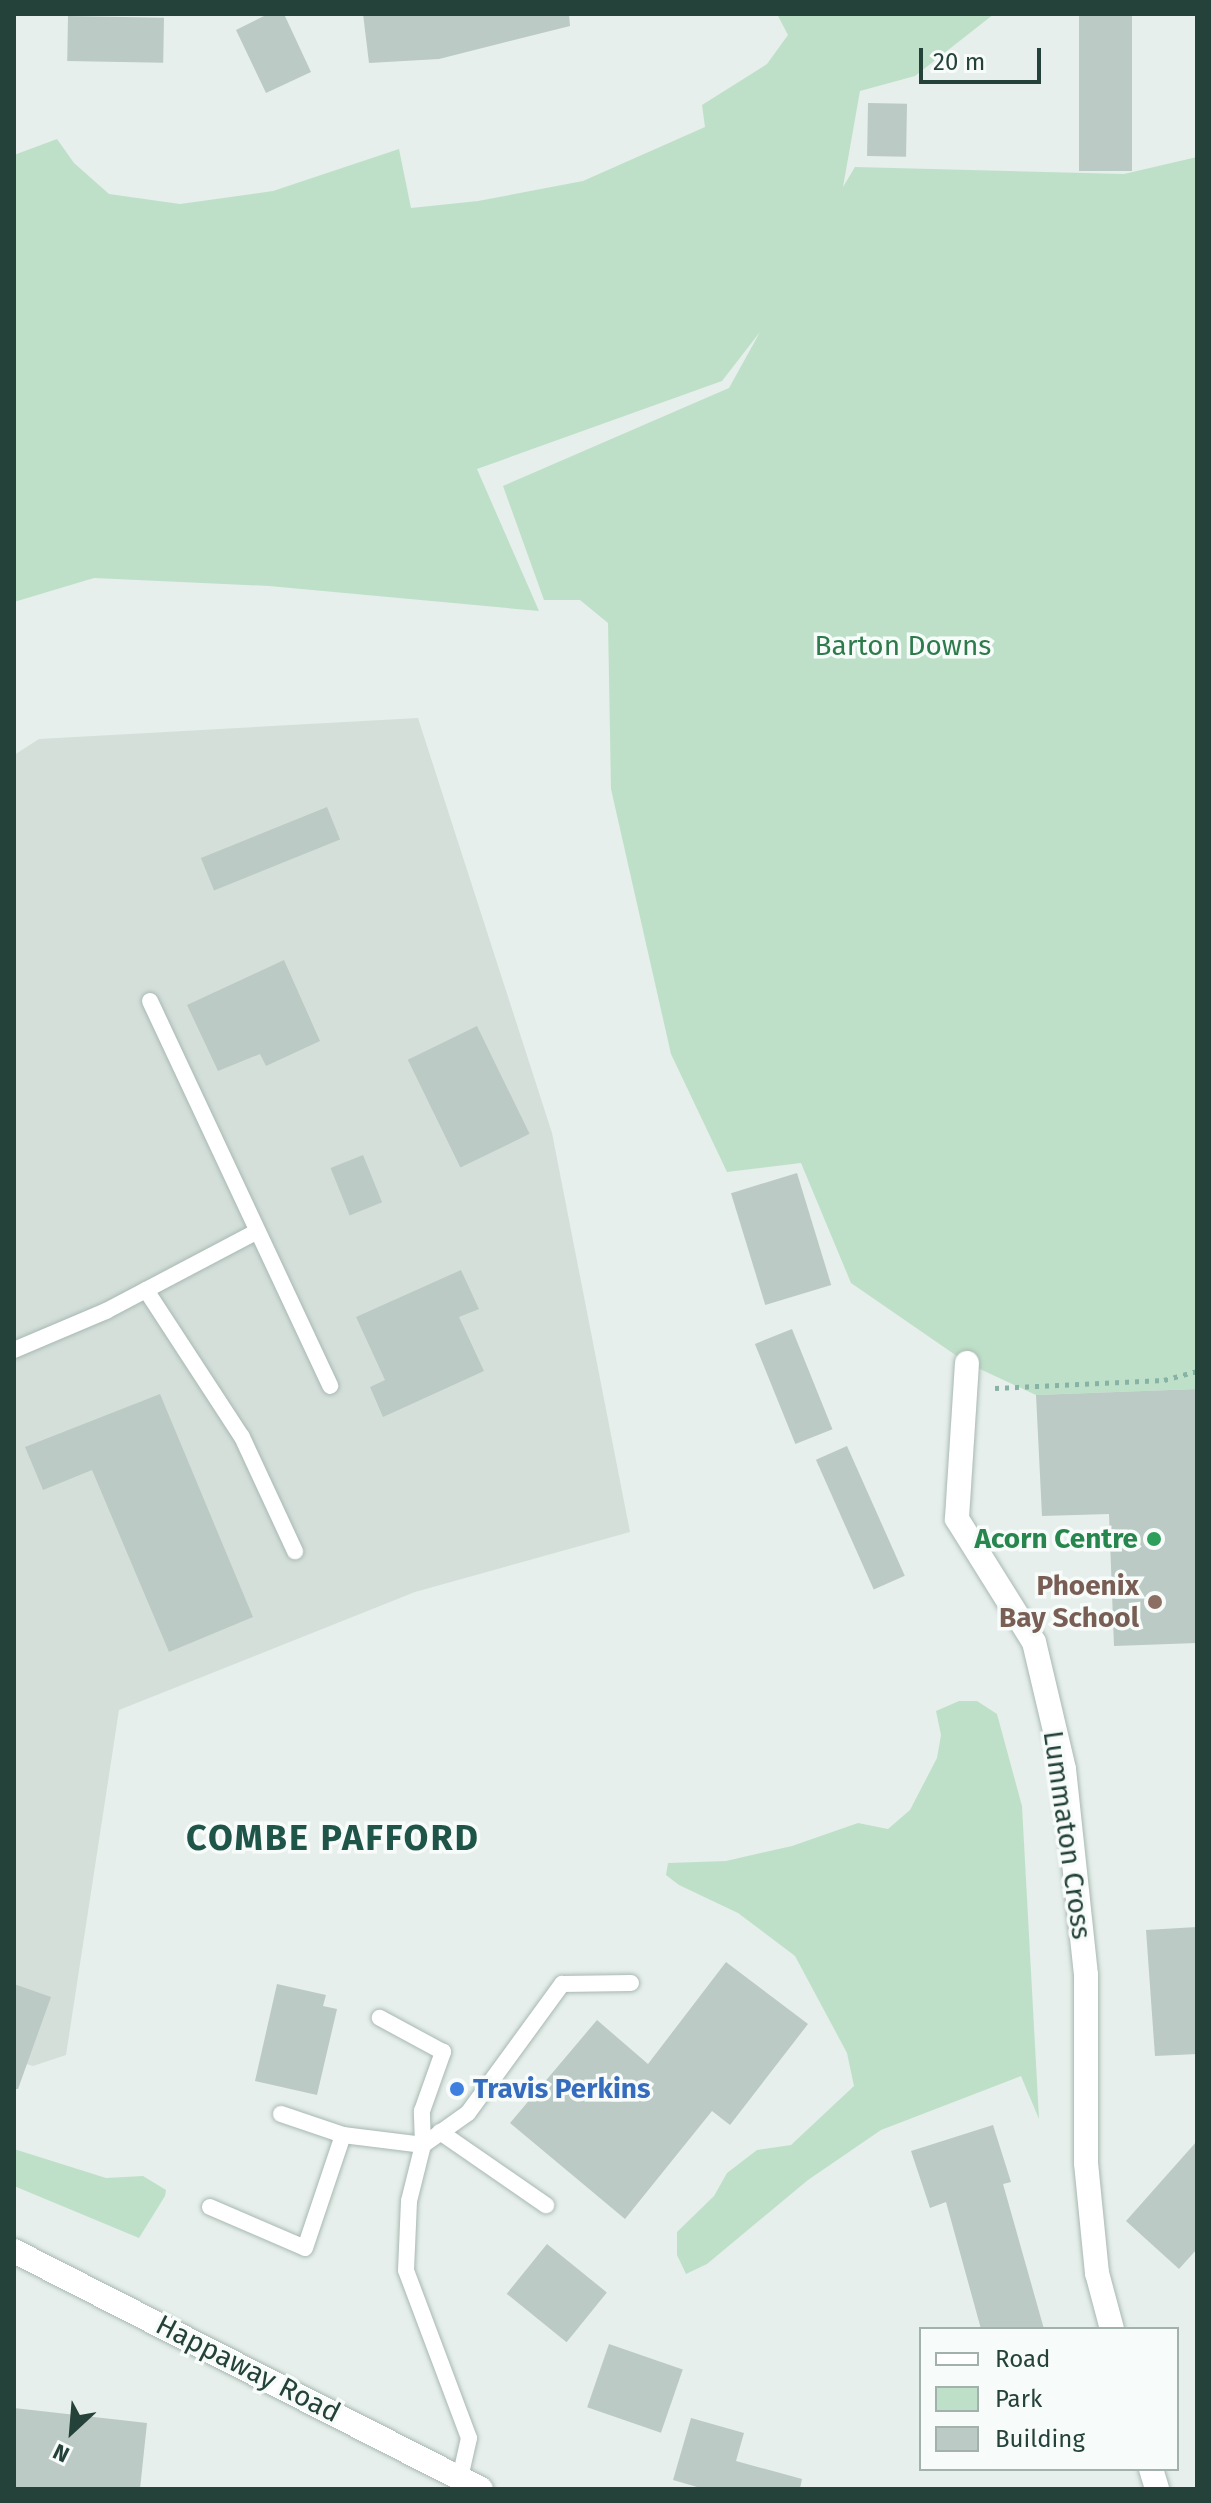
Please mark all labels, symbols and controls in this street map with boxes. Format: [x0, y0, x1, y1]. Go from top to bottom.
scale bar [923, 32, 1045, 82]
text: 20 m [933, 48, 985, 76]
park label: Barton Downs [815, 629, 991, 663]
place label: Acorn Centre [974, 1522, 1138, 1556]
marker: Acorn Centre [1145, 1530, 1163, 1548]
place label: Phoenix Bay School [999, 1569, 1139, 1635]
marker: Phoenix Bay School [1146, 1593, 1164, 1611]
street label: Lummaton Cross [1036, 1729, 1098, 1941]
district label: COMBE PAFFORD [186, 1817, 480, 1861]
place label: Travis Perkins [473, 2072, 651, 2106]
marker: Travis Perkins [448, 2080, 466, 2098]
street label: Happaway Road [150, 2308, 346, 2430]
legend [919, 2327, 1179, 2471]
text: Road [995, 2345, 1050, 2373]
text: Park [995, 2385, 1042, 2413]
north arrow [32, 2391, 112, 2471]
text: Building [995, 2425, 1085, 2453]
text: N [49, 2438, 74, 2468]

